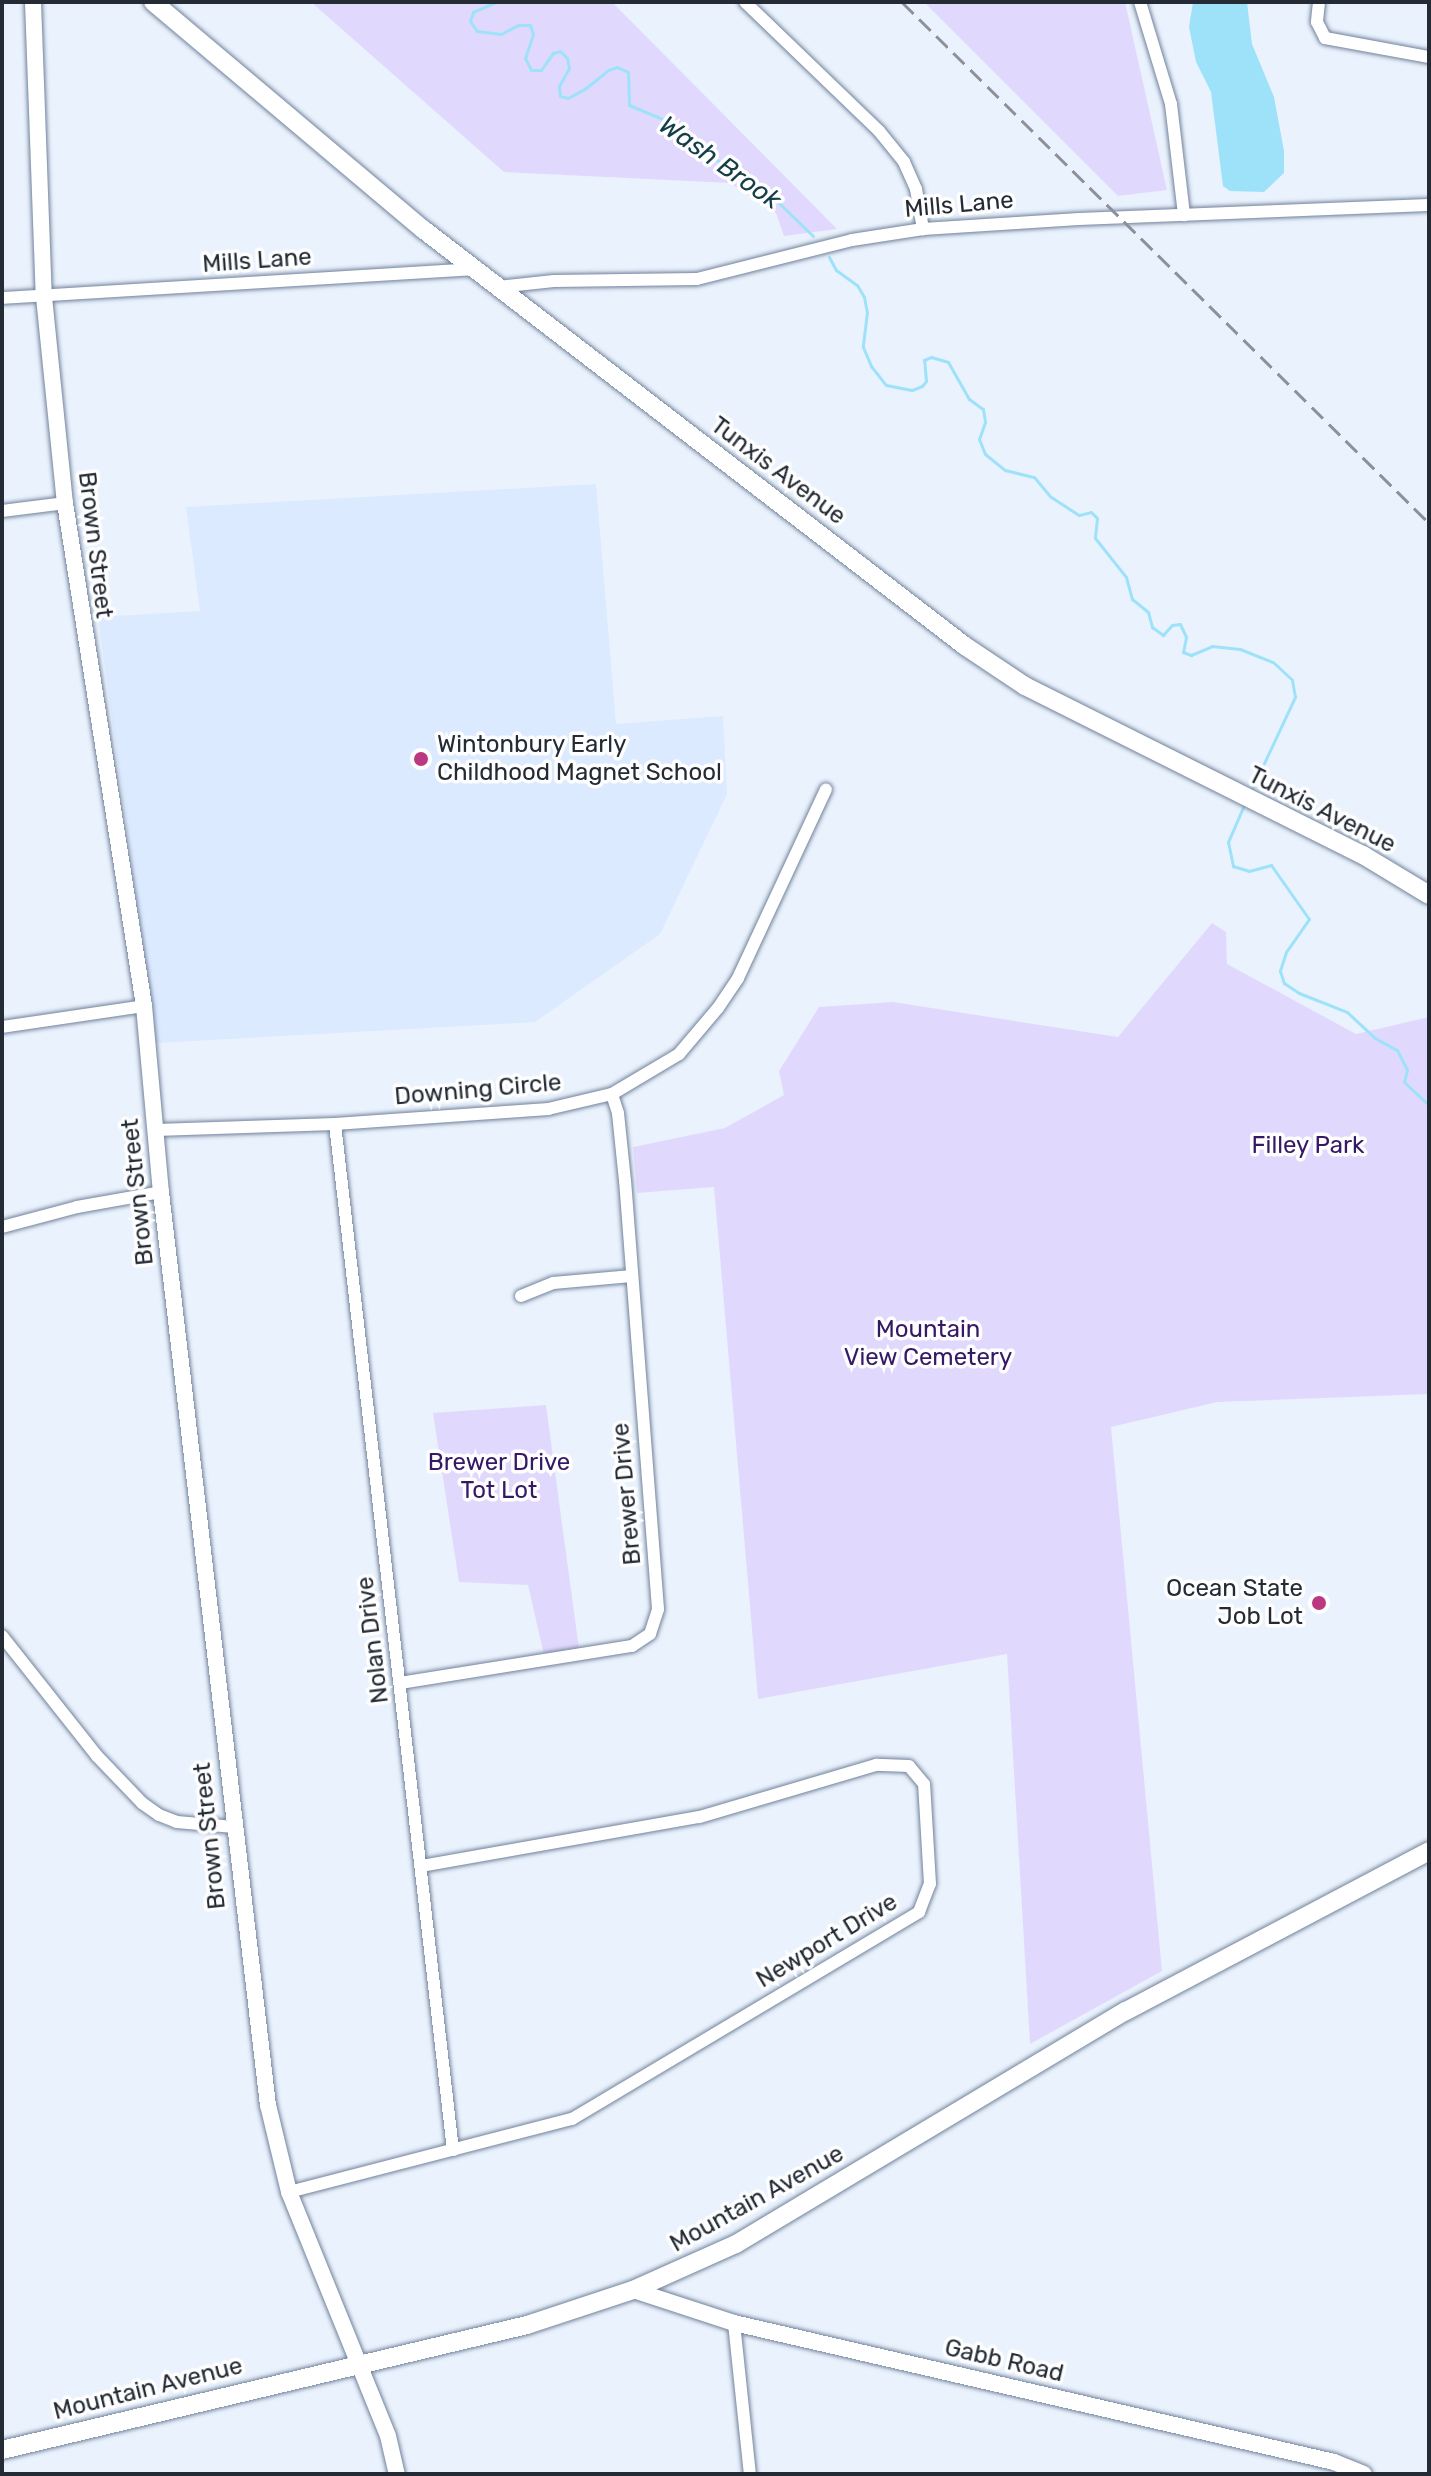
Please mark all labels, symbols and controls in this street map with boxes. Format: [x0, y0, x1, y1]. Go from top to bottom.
water label: Wash Brook [653, 110, 787, 216]
street label: Mills Lane [903, 186, 1015, 224]
street label: Mills Lane [201, 243, 313, 279]
street label: Tunxis Avenue [705, 411, 851, 531]
street label: Brown Street [72, 470, 118, 620]
place label: Wintonbury Early Childhood Magnet School [437, 731, 722, 787]
marker: Wintonbury Early Childhood Magnet School [412, 750, 430, 768]
street label: Tunxis Avenue [1243, 760, 1401, 860]
street label: Downing Circle [393, 1068, 563, 1112]
street label: Brown Street [116, 1117, 160, 1267]
park label: Filley Park [1251, 1132, 1365, 1160]
park label: Mountain View Cemetery [844, 1316, 1012, 1372]
street label: Brewer Drive [606, 1421, 648, 1567]
park label: Brewer Drive Tot Lot [427, 1449, 571, 1505]
street label: Nolan Drive [351, 1575, 395, 1705]
place label: Ocean State Job Lot [1166, 1575, 1303, 1631]
marker: Ocean State Job Lot [1310, 1594, 1328, 1612]
street label: Brown Street [188, 1761, 232, 1911]
street label: Newport Drive [751, 1888, 903, 1994]
street label: Mountain Avenue [665, 2139, 849, 2259]
street label: Gabb Road [942, 2333, 1066, 2389]
street label: Mountain Avenue [50, 2351, 246, 2427]

